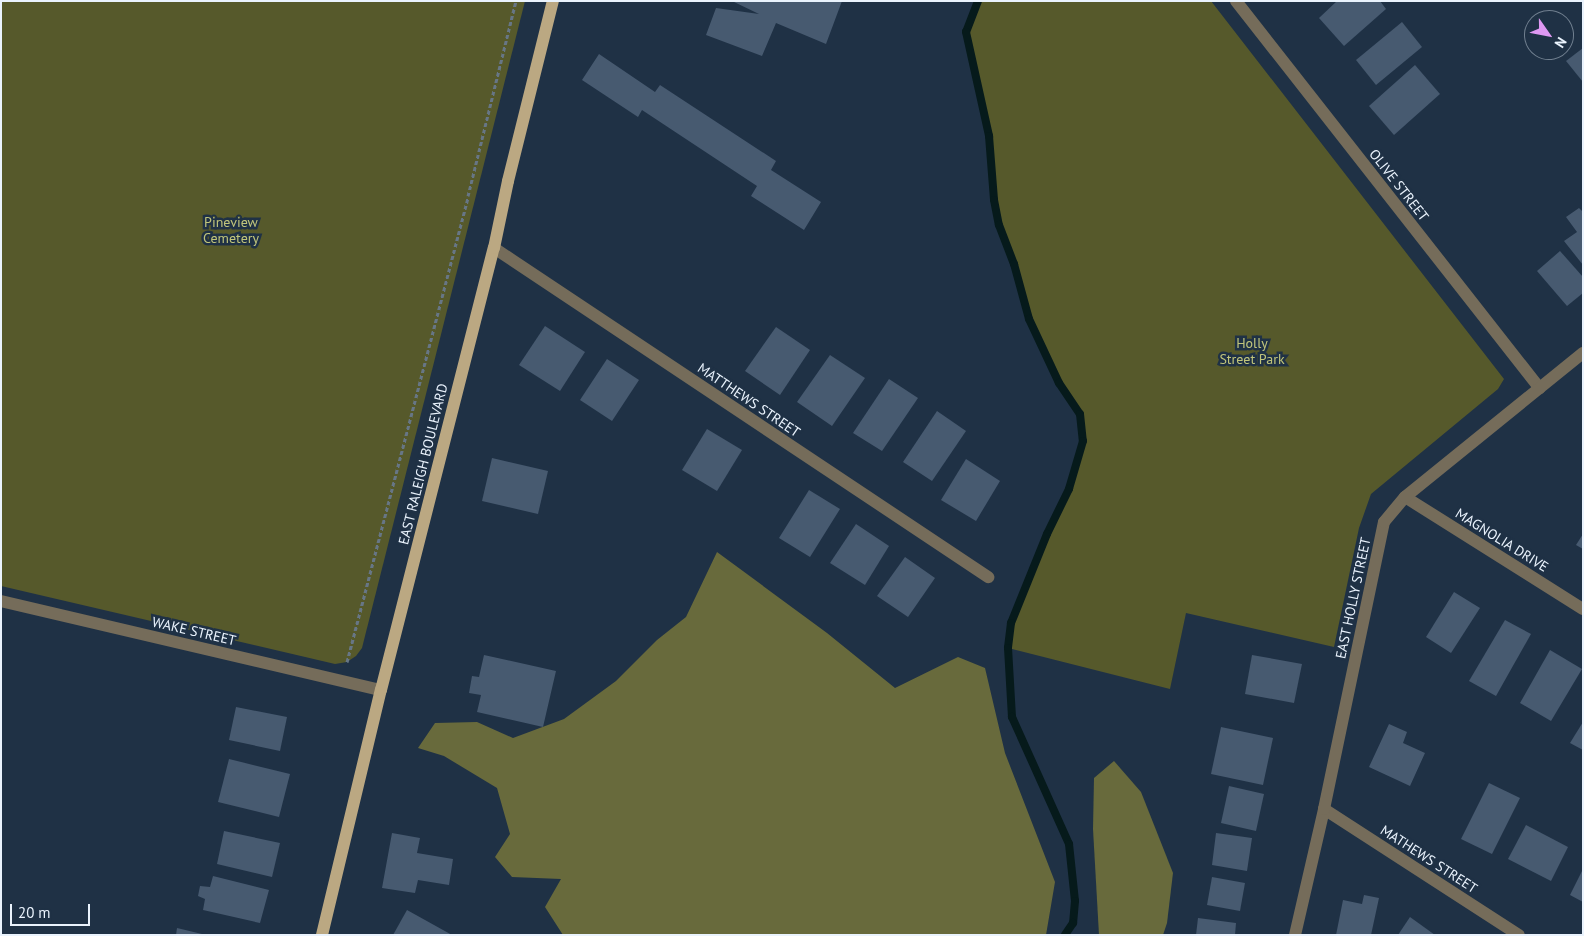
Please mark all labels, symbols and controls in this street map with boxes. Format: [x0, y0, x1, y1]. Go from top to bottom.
north arrow [1524, 10, 1574, 60]
text: N [1551, 34, 1571, 51]
street label: OLIVE STREET [1366, 146, 1432, 224]
park label: Pineview Cemetery [203, 214, 259, 246]
park label: Holly Street Park [1219, 335, 1285, 368]
street label: MATTHEWS STREET [695, 359, 803, 441]
street label: EAST RALEIGH BOULEVARD [395, 381, 451, 547]
street label: MAGNOLIA DRIVE [1452, 505, 1552, 575]
street label: EAST HOLLY STREET [1332, 535, 1374, 661]
street label: WAKE STREET [150, 613, 238, 649]
street label: MATHEWS STREET [1377, 821, 1481, 897]
scale bar [12, 894, 92, 926]
text: 20 m [18, 903, 51, 922]

